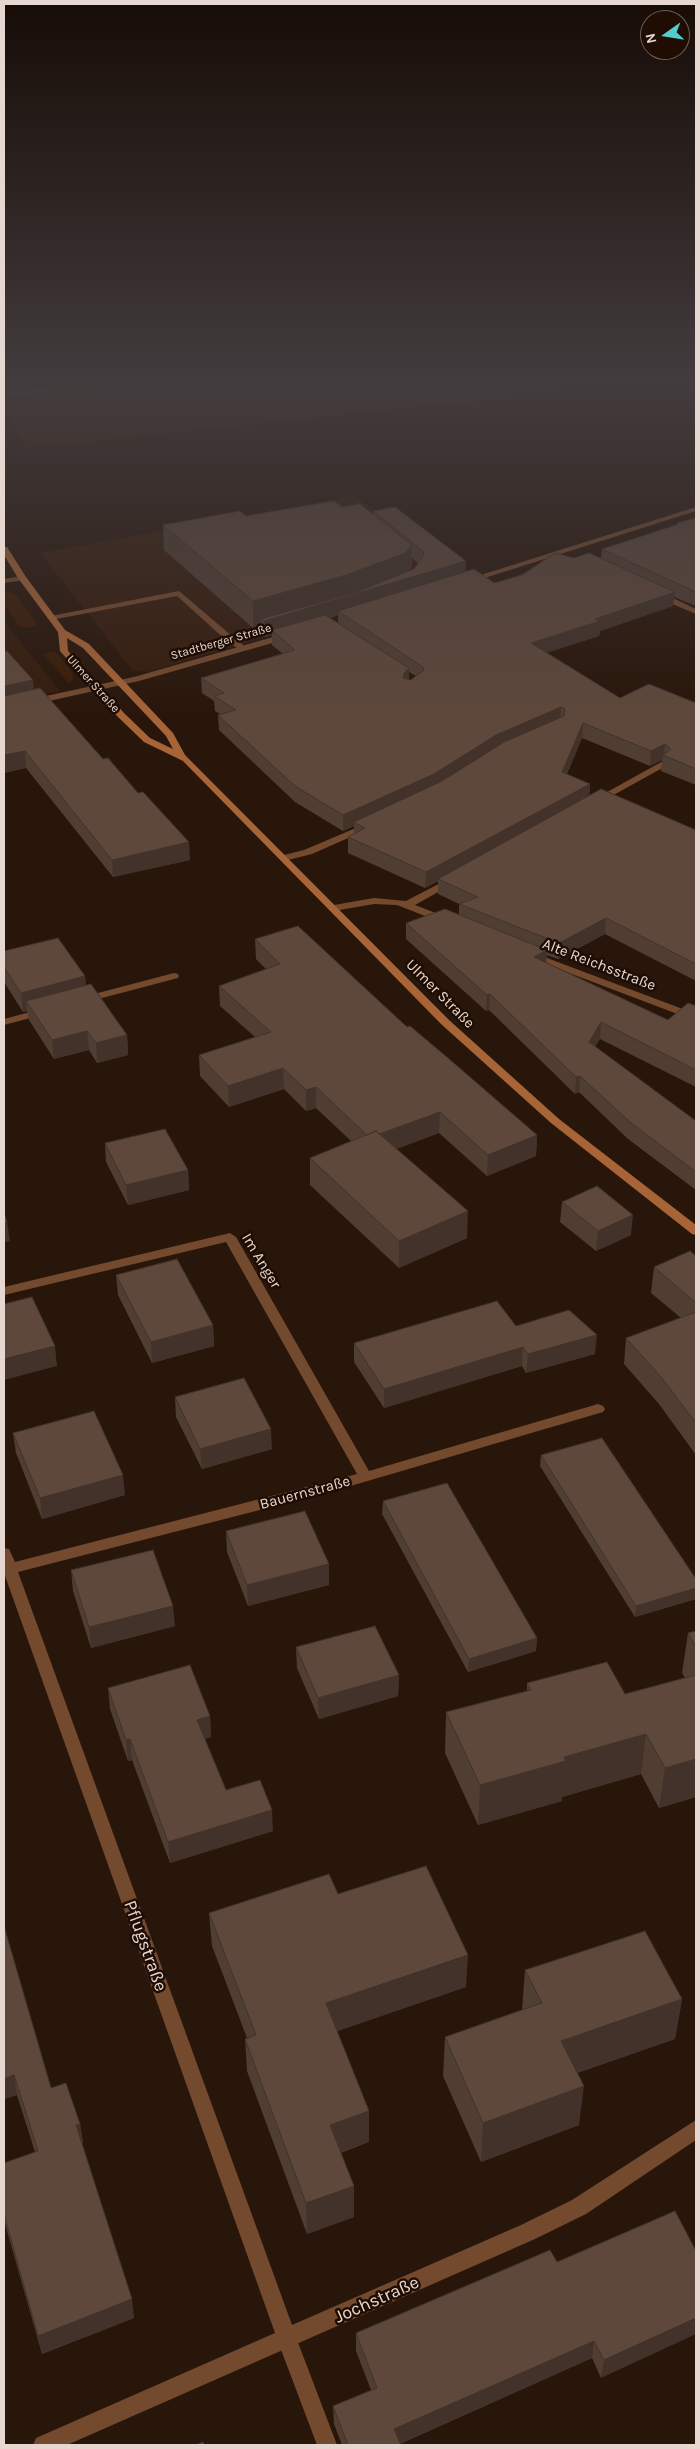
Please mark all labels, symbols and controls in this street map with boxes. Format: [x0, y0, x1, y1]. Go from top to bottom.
north arrow [640, 10, 690, 60]
text: N [641, 31, 660, 45]
street label: Stadtberger Straße [169, 621, 273, 663]
street label: Ulmer Straße [64, 652, 122, 716]
street label: Alte Reichsstraße [540, 935, 658, 995]
street label: Ulmer Straße [402, 956, 478, 1032]
street label: Im Anger [238, 1230, 284, 1292]
street label: Bauernstraße [258, 1472, 352, 1514]
street label: Pflugstraße [119, 1898, 171, 1994]
street label: Jochstraße [331, 2272, 423, 2328]

